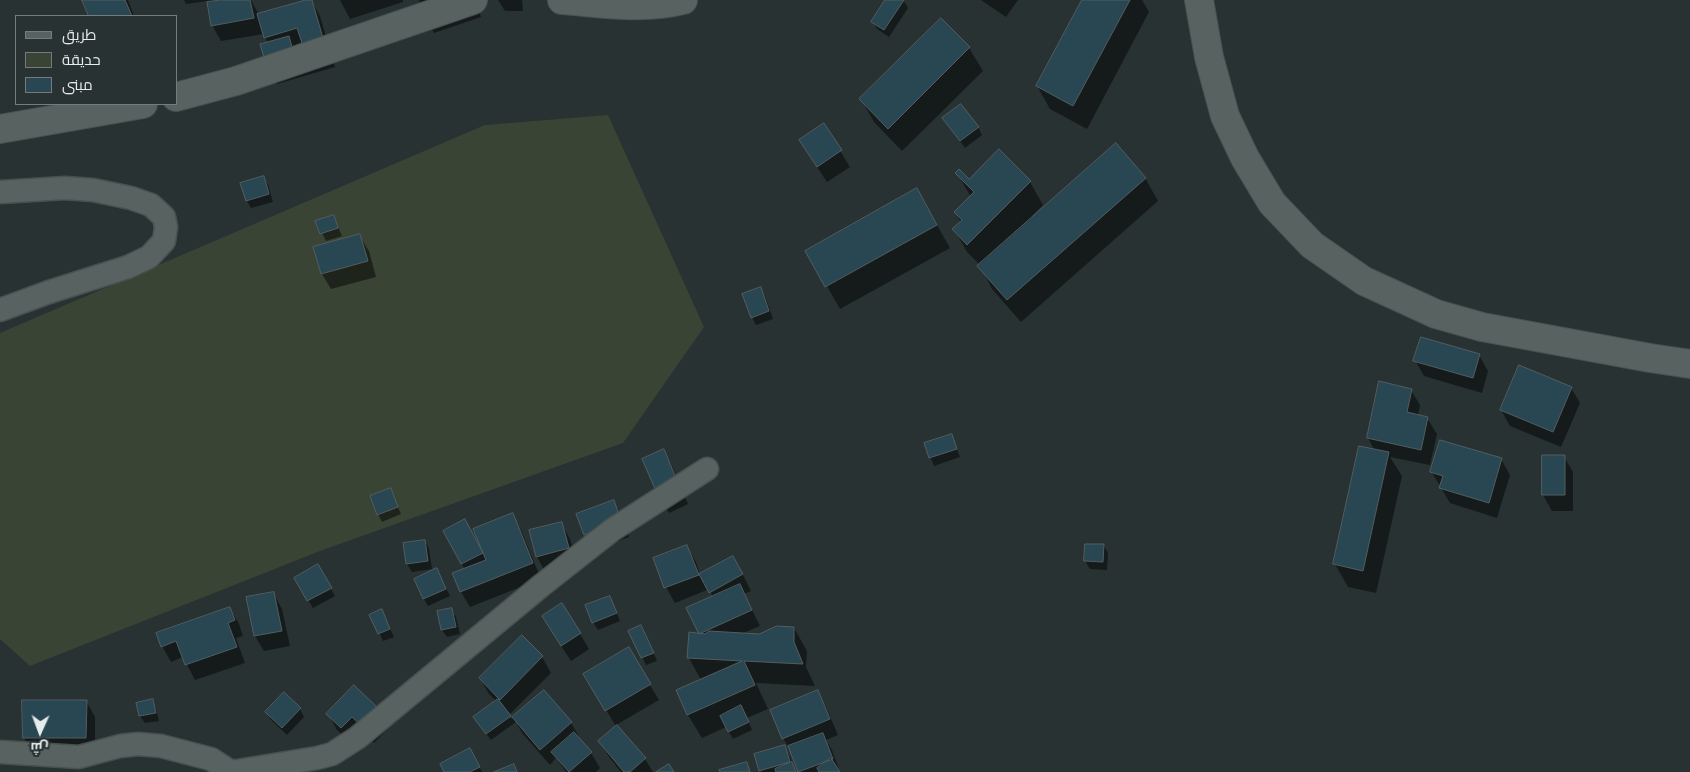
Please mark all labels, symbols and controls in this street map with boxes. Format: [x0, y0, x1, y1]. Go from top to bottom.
legend [15, 15, 178, 105]
text: طريق [62, 26, 96, 44]
text: حديقة [62, 51, 101, 69]
text: مبنى [62, 76, 93, 94]
north arrow [15, 707, 65, 757]
text: ش [30, 739, 49, 756]

